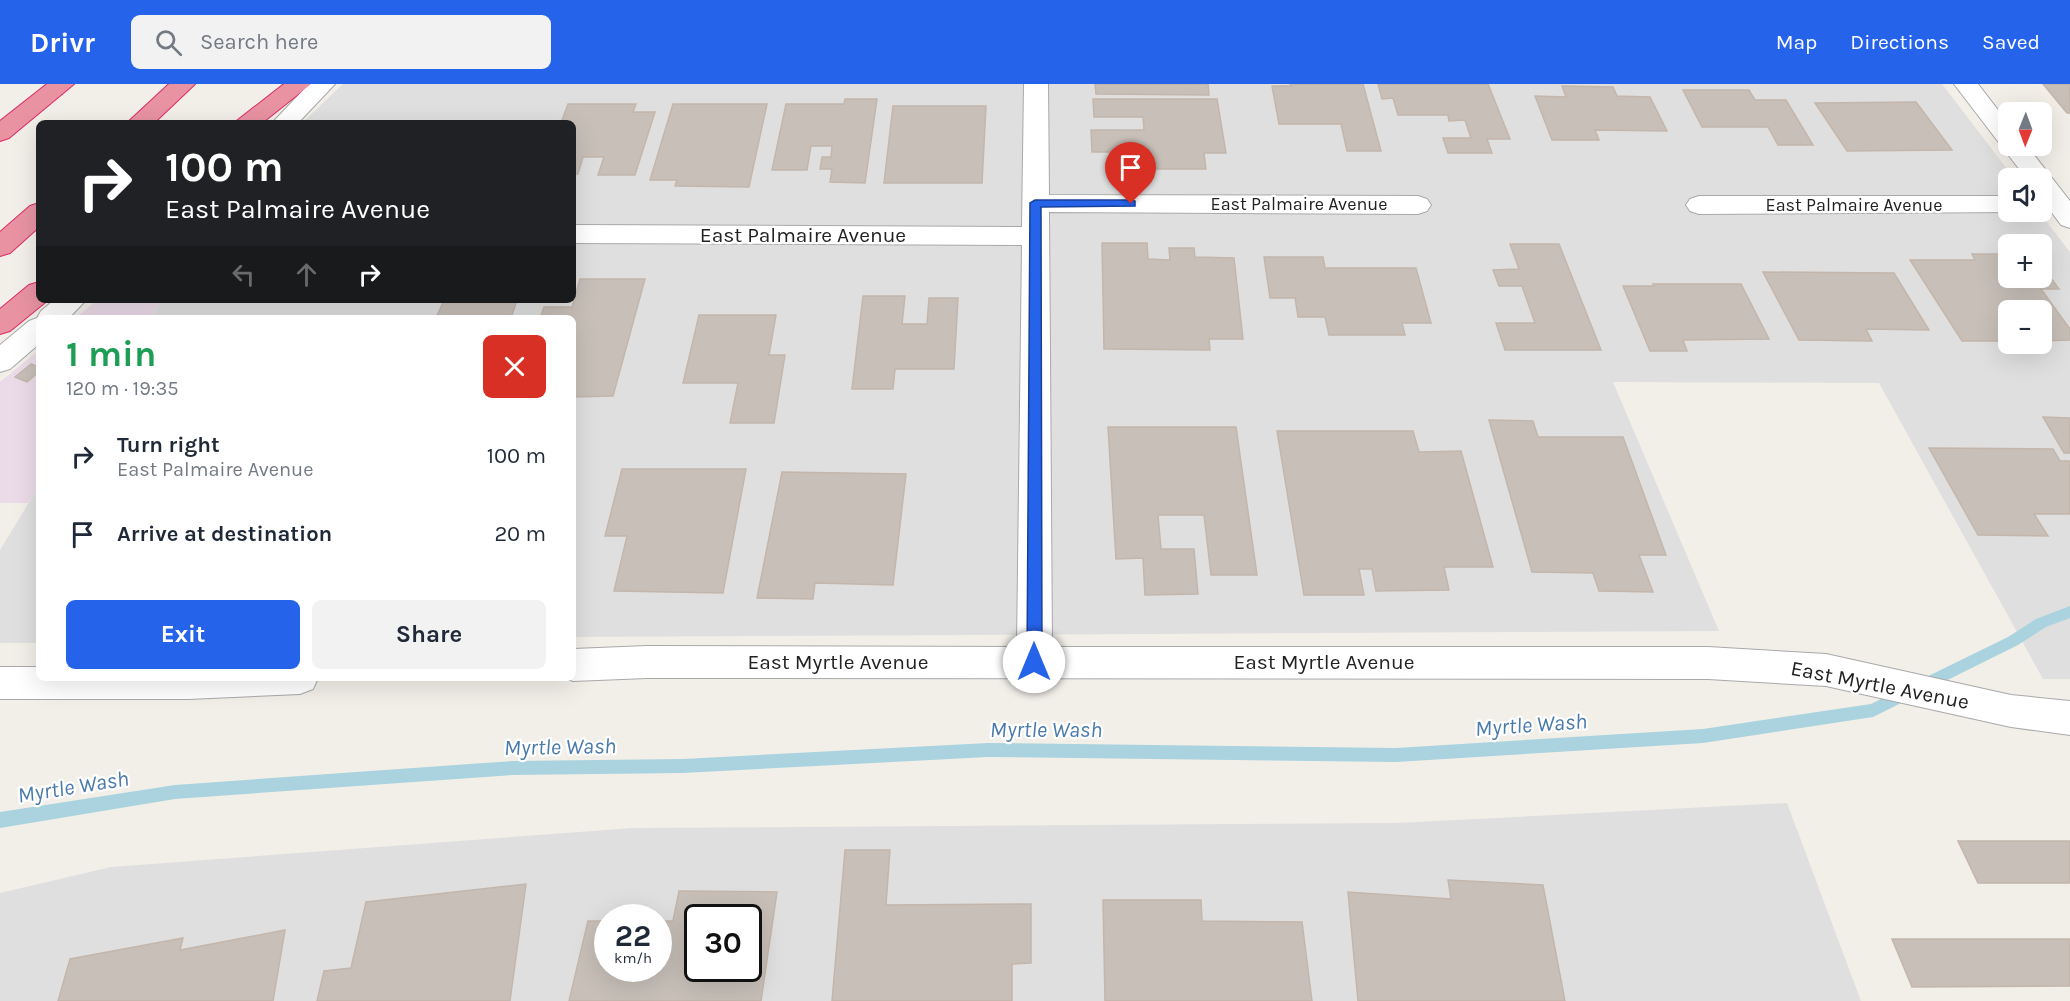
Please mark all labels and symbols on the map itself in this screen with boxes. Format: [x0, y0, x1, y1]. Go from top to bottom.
north arrow [1998, 102, 2052, 156]
pin [1105, 142, 1156, 204]
street label: East Palmaire Avenue [1211, 193, 1387, 215]
street label: East Palmaire Avenue [1766, 194, 1942, 216]
street label: East Palmaire Avenue [700, 223, 906, 247]
position arrow [1002, 630, 1066, 694]
street label: East Myrtle Avenue [747, 650, 929, 674]
street label: East Myrtle Avenue [1233, 650, 1415, 674]
street label: East Myrtle Avenue [1789, 656, 1971, 714]
water label: Myrtle Wash [1474, 708, 1588, 742]
water label: Myrtle Wash [990, 717, 1102, 743]
water label: Myrtle Wash [504, 733, 616, 761]
water label: Myrtle Wash [16, 765, 130, 809]
speed limit sign: 30 [684, 904, 762, 982]

